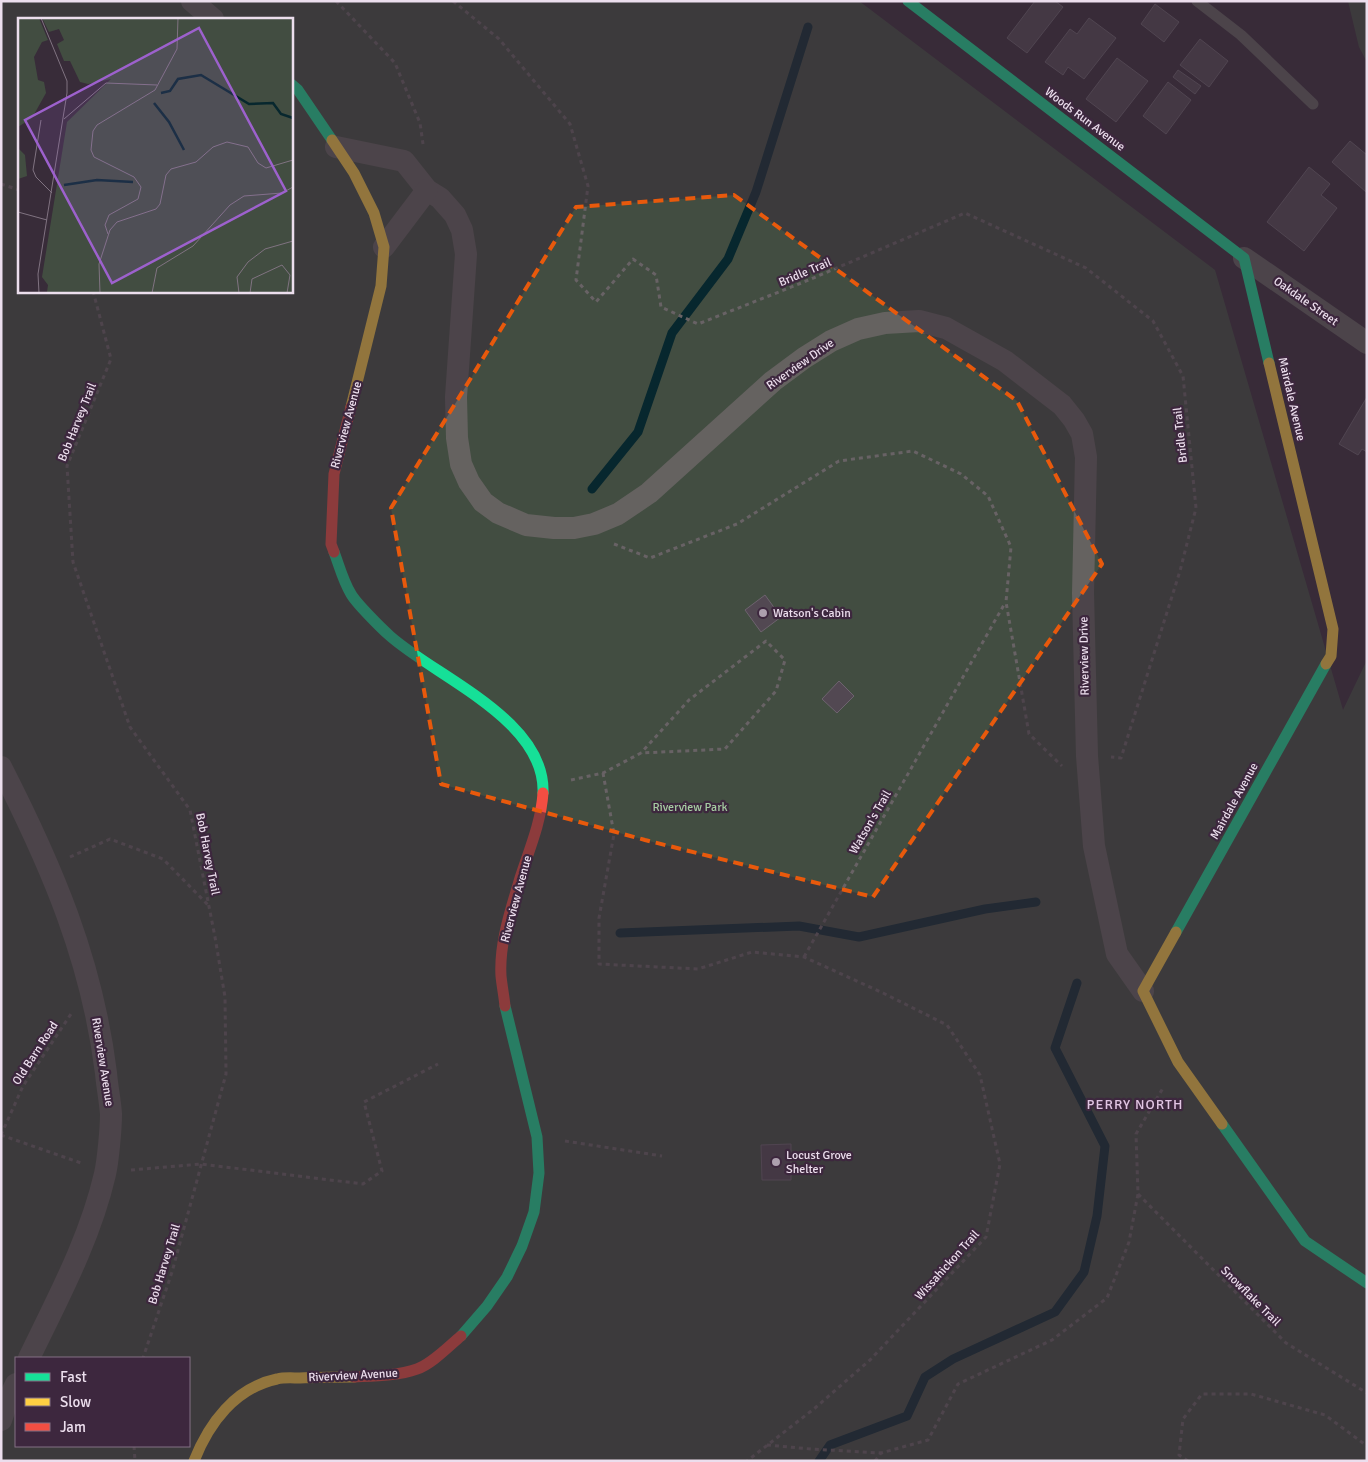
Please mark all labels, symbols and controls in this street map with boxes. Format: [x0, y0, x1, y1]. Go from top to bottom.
inset map [18, 18, 292, 292]
street label: Woods Run Avenue [1042, 84, 1128, 154]
street label: Bridle Trail [777, 254, 834, 290]
street label: Oakdale Street [1271, 274, 1341, 329]
street label: Riverview Drive [764, 336, 837, 393]
street label: Mairdale Avenue [1275, 356, 1308, 442]
street label: Bob Harvey Trail [55, 380, 100, 464]
street label: Riverview Avenue [328, 380, 365, 470]
street label: Bridle Trail [1170, 406, 1191, 464]
place label: Watson's Cabin [773, 606, 851, 621]
marker: Watson's Cabin [757, 607, 769, 619]
street label: Riverview Drive [1076, 616, 1093, 696]
street label: Mairdale Avenue [1207, 760, 1262, 842]
street label: Watson's Trail [846, 787, 895, 857]
park label: Riverview Park [652, 800, 728, 815]
street label: Bob Harvey Trail [192, 812, 223, 897]
street label: Riverview Avenue [498, 854, 535, 944]
street label: Riverview Avenue [88, 1017, 117, 1108]
street label: Old Barn Road [9, 1019, 62, 1088]
district label: PERRY NORTH [1087, 1096, 1183, 1113]
place label: Locust Grove Shelter [786, 1148, 852, 1177]
marker: Locust Grove Shelter [770, 1156, 782, 1168]
street label: Bob Harvey Trail [145, 1222, 184, 1306]
street label: Wissahickon Trail [912, 1227, 983, 1304]
street label: Snowflake Trail [1218, 1263, 1284, 1330]
legend [15, 1357, 190, 1447]
street label: Riverview Avenue [308, 1366, 398, 1385]
text: Fast [60, 1368, 87, 1386]
text: Slow [60, 1393, 91, 1411]
text: Jam [60, 1418, 86, 1436]

